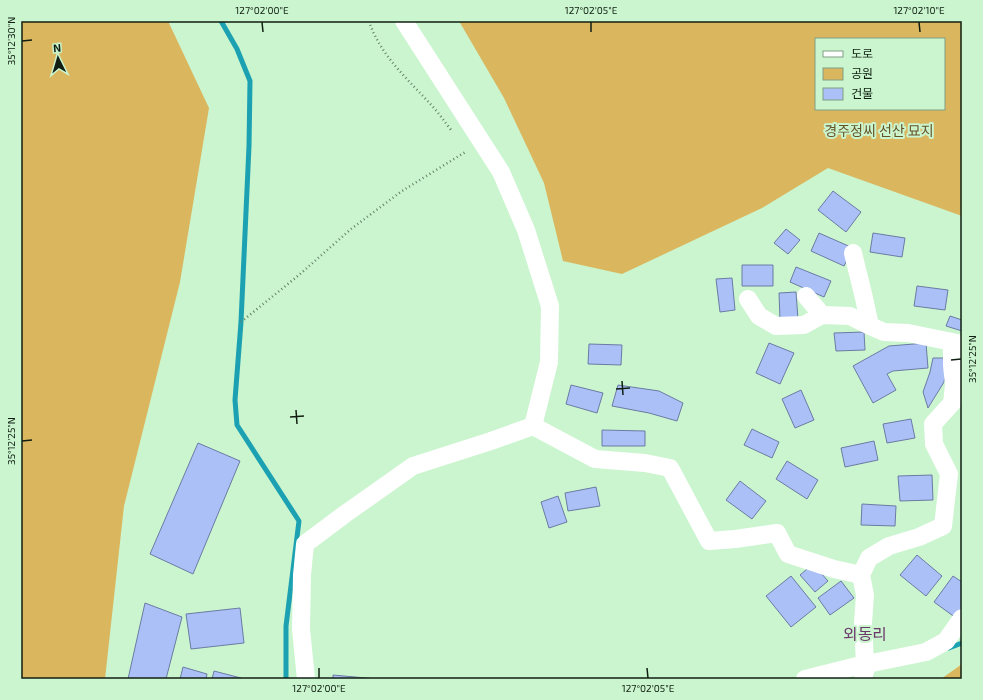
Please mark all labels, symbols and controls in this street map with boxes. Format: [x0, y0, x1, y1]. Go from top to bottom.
text: 127°02'00"E [235, 4, 289, 16]
text: 127°02'05"E [565, 4, 618, 16]
text: 127°02'10"E [893, 4, 945, 16]
text: 35°12'30"N [5, 17, 17, 65]
north arrow [38, 38, 78, 78]
legend [815, 38, 945, 110]
text: N [53, 41, 62, 54]
text: 도로 [851, 46, 873, 60]
text: 공원 [851, 66, 873, 80]
text: 건물 [851, 86, 873, 100]
park label: 경주정씨 선산 묘지 [824, 122, 934, 139]
text: 35°12'25"N [966, 335, 978, 383]
text: 35°12'25"N [5, 417, 17, 465]
district label: 외동리 [843, 624, 887, 643]
text: 127°02'00"E [292, 682, 346, 694]
text: 127°02'05"E [622, 682, 675, 694]

